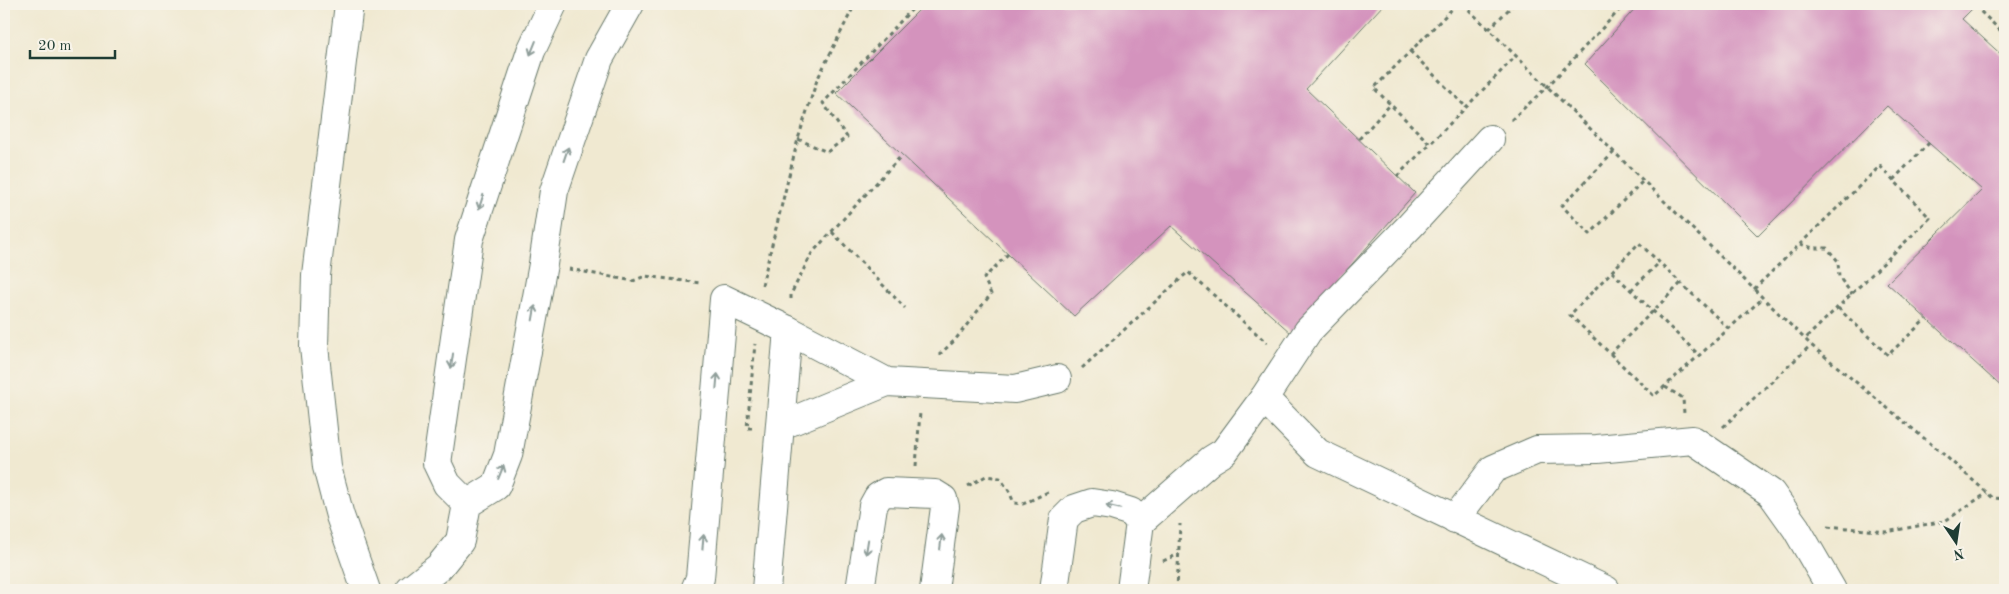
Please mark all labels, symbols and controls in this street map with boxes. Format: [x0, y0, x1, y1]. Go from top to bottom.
scale bar [30, 28, 115, 60]
text: 20 m [38, 39, 72, 54]
one-way arrow [528, 40, 537, 55]
one-way arrow [562, 147, 571, 163]
one-way arrow [476, 194, 485, 210]
one-way arrow [529, 306, 539, 322]
one-way arrow [446, 353, 456, 369]
one-way arrow [712, 373, 722, 389]
one-way arrow [497, 465, 507, 480]
one-way arrow [1106, 502, 1122, 511]
north arrow [1932, 516, 1982, 566]
one-way arrow [936, 534, 946, 550]
one-way arrow [698, 535, 708, 551]
one-way arrow [861, 538, 871, 554]
text: N [1952, 546, 1965, 562]

